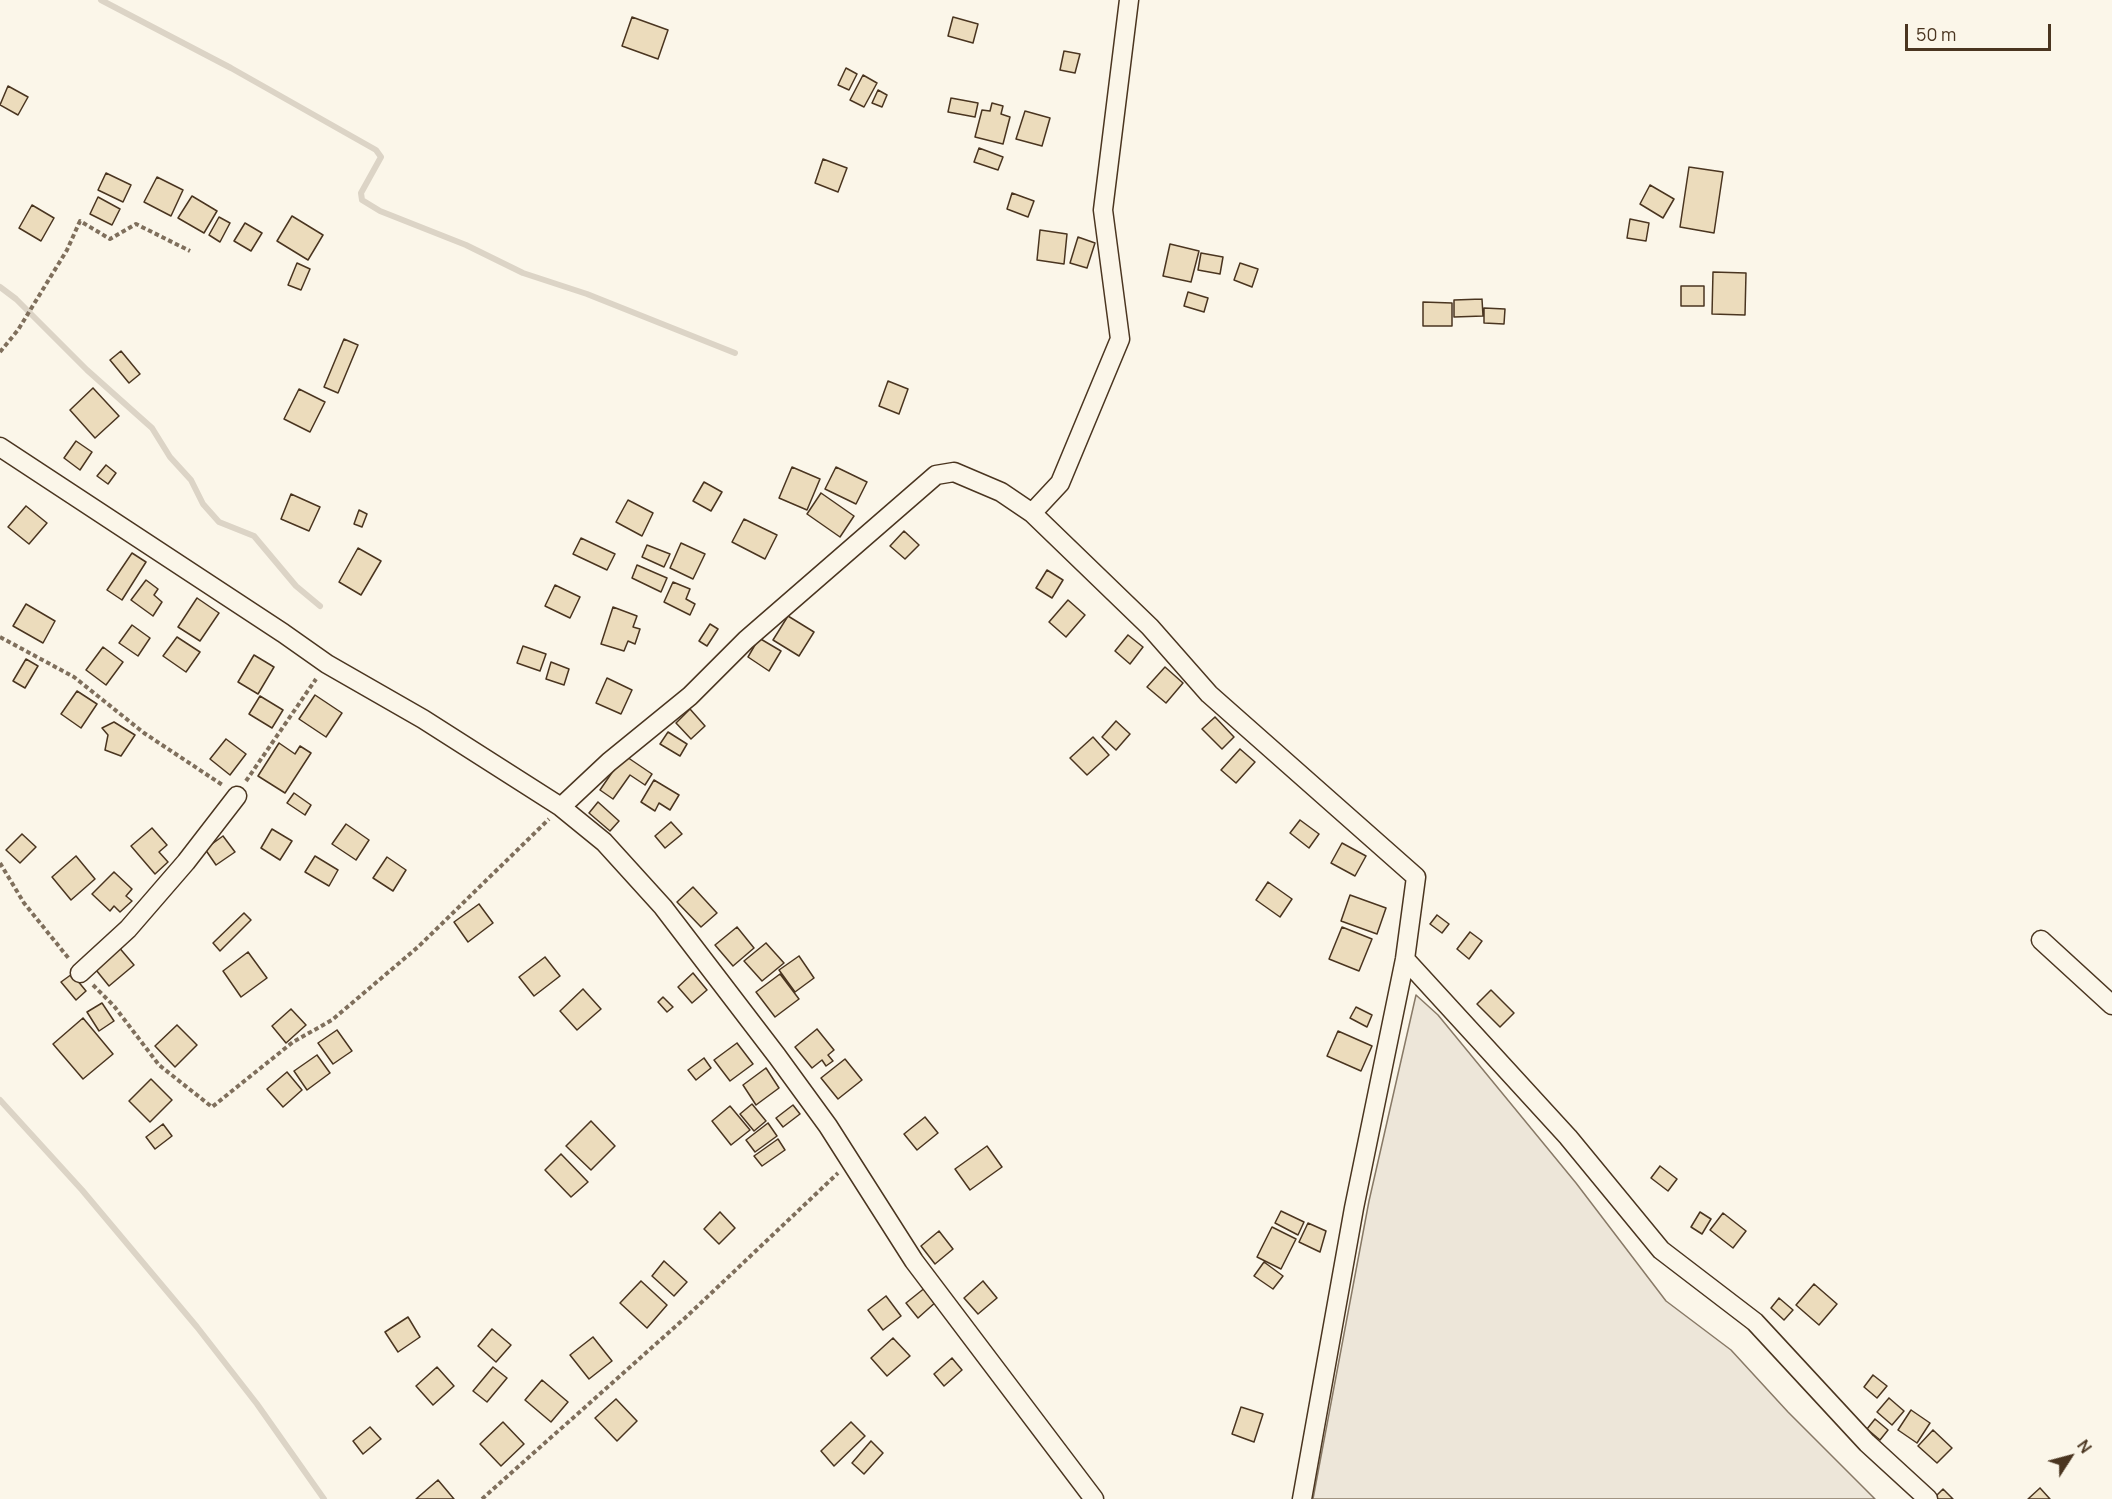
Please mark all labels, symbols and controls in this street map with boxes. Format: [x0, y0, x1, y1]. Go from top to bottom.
scale bar [1908, 12, 2054, 50]
text: 50 m [1916, 22, 1956, 46]
north arrow [2040, 1427, 2100, 1487]
text: N [2072, 1435, 2097, 1458]

